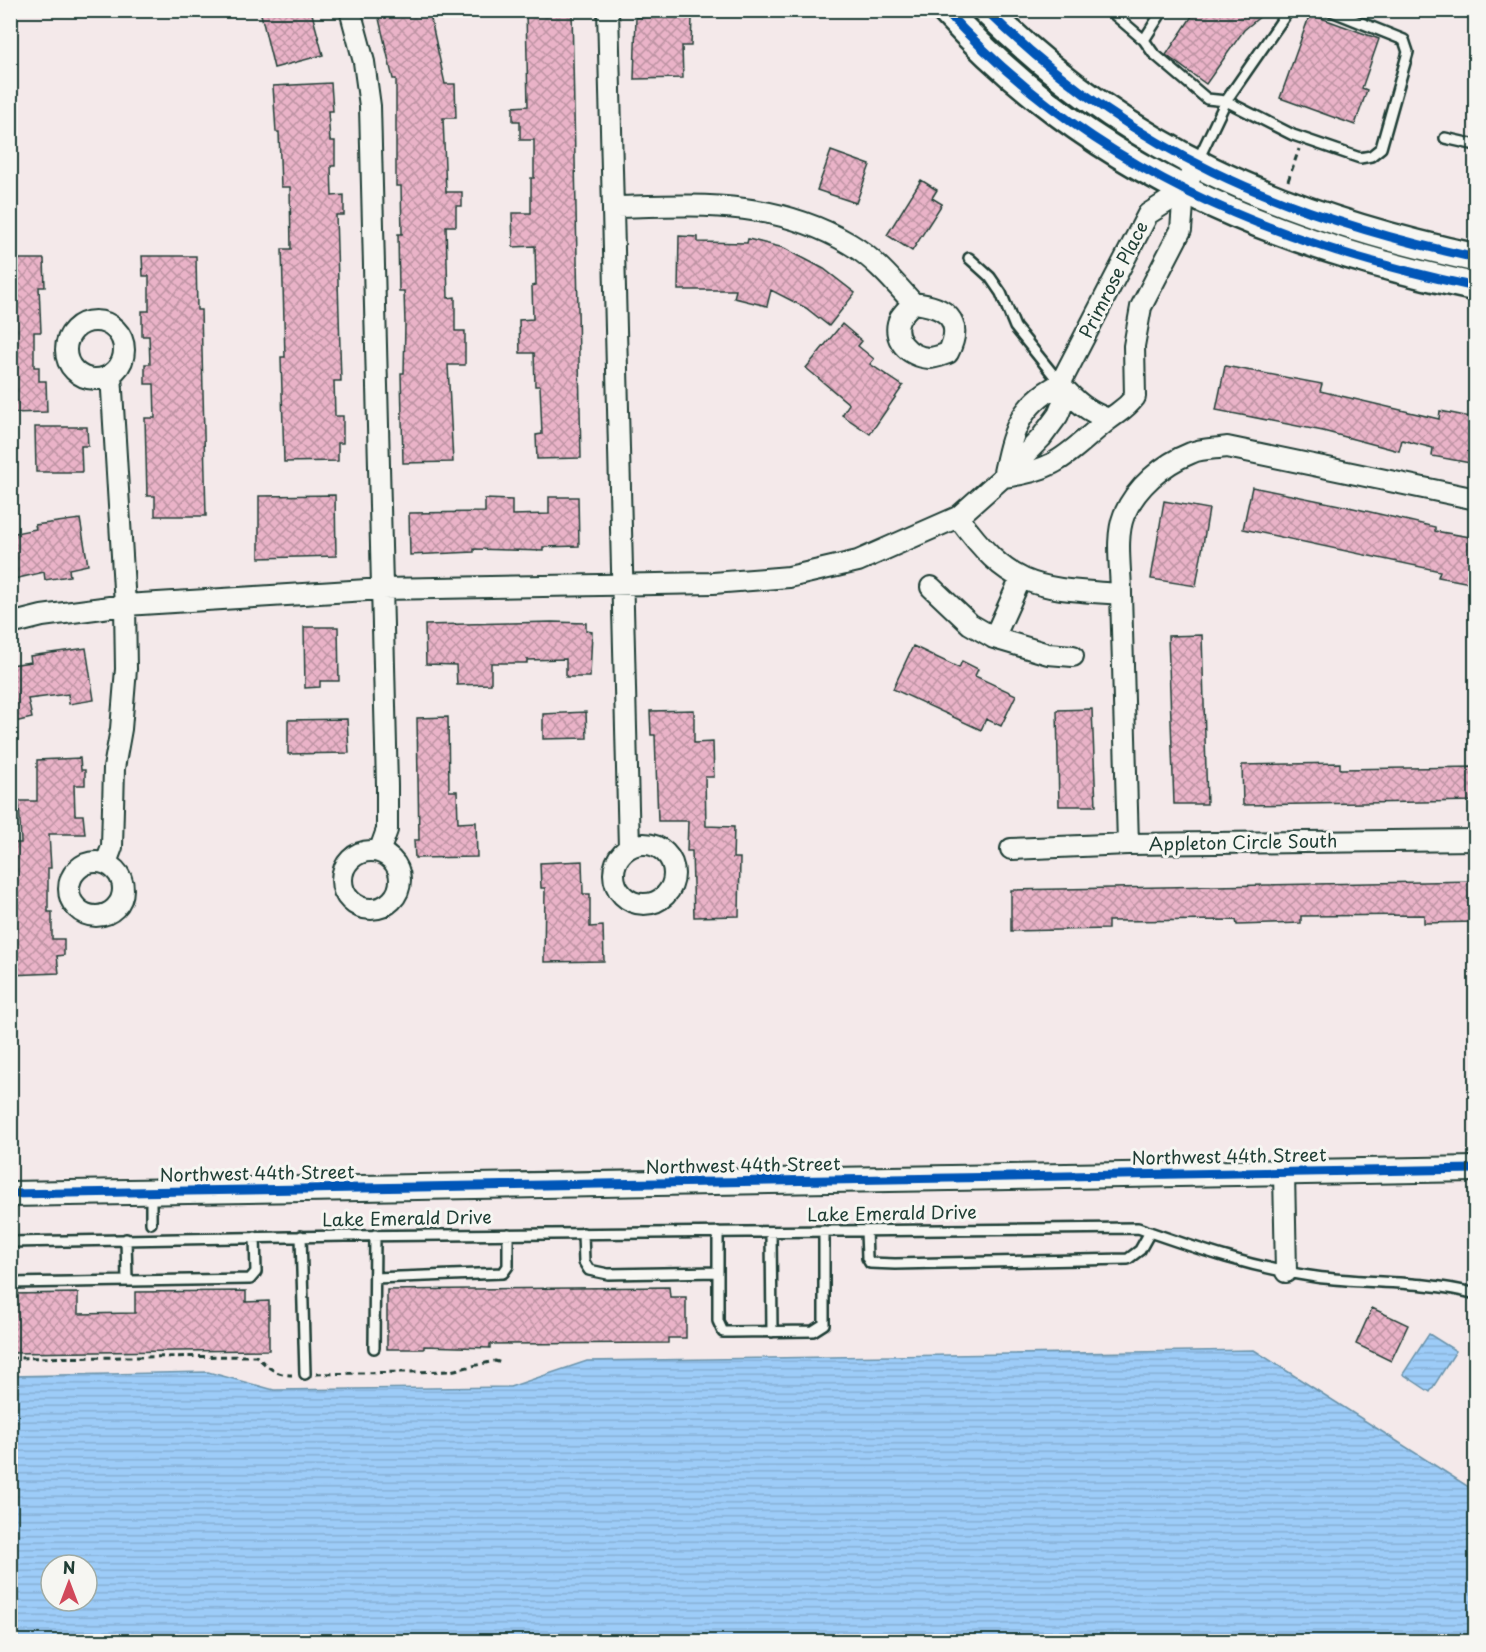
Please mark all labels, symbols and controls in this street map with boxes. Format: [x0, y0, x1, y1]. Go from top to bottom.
street label: Primrose Place [1071, 216, 1154, 343]
street label: Appleton Circle South [1148, 826, 1337, 857]
street label: Northwest 44th Street [1131, 1140, 1327, 1171]
street label: Northwest 44th Street [645, 1149, 841, 1180]
street label: Northwest 44th Street [159, 1157, 355, 1188]
street label: Lake Emerald Drive [807, 1198, 977, 1227]
street label: Lake Emerald Drive [322, 1203, 492, 1232]
north arrow [39, 1553, 99, 1613]
text: N [63, 1555, 75, 1579]

